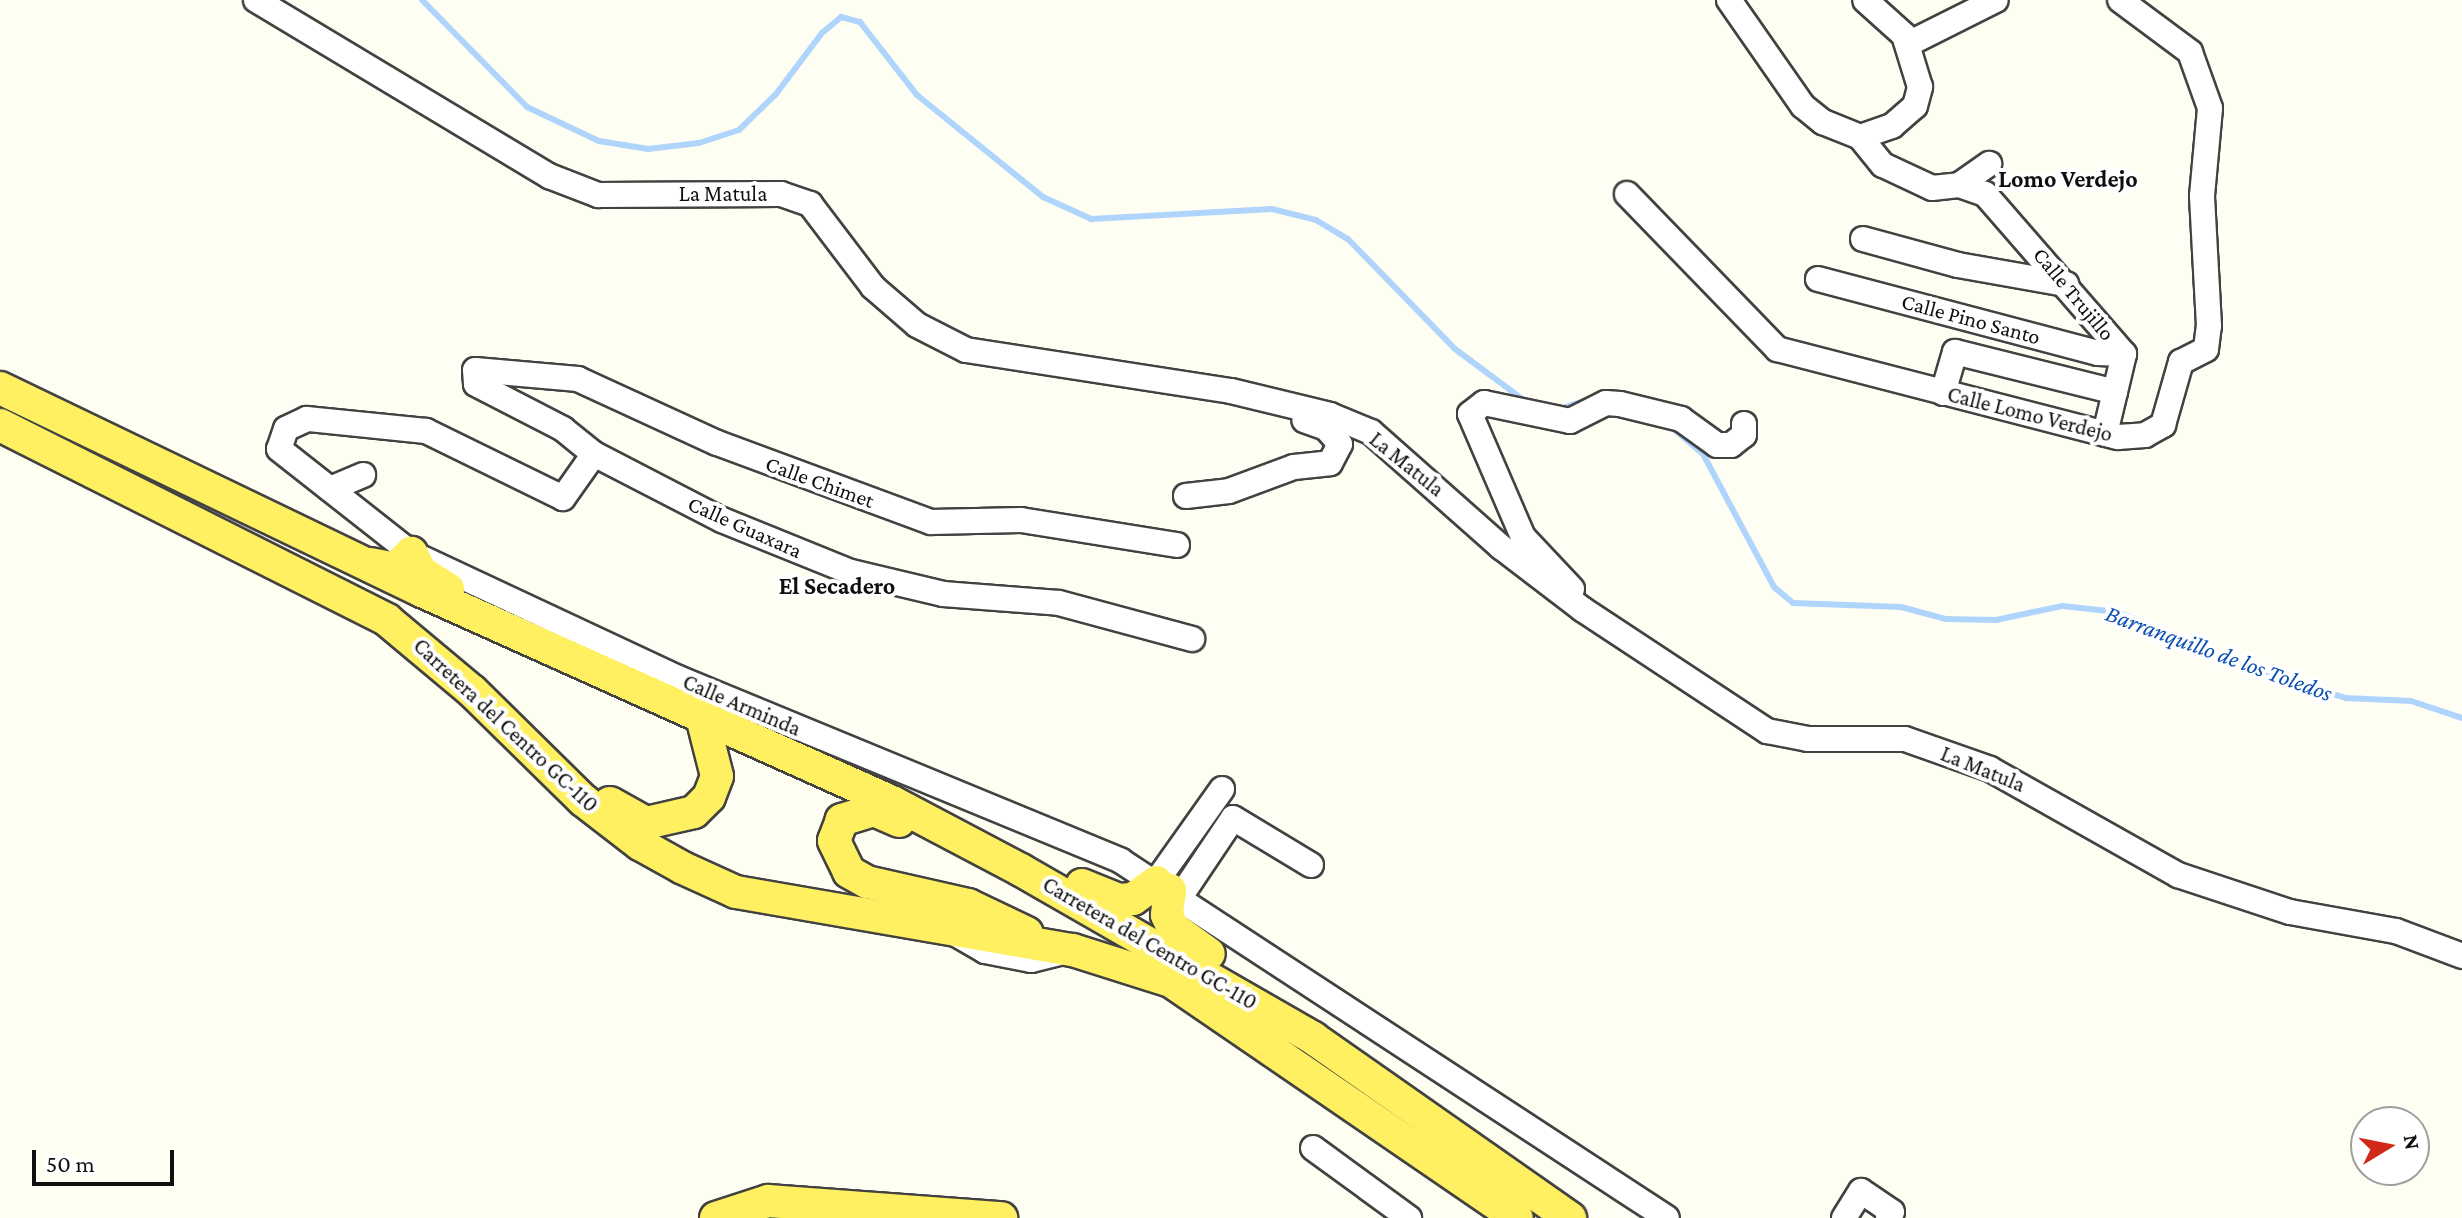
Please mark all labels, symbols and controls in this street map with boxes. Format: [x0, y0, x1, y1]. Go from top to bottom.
district label: Lomo Verdejo [1998, 165, 2138, 193]
street label: La Matula [679, 181, 767, 207]
street label: Calle Trujillo [2027, 242, 2121, 346]
street label: Calle Pino Santo [1899, 288, 2043, 350]
street label: Calle Lomo Verdejo [1945, 381, 2115, 447]
street label: La Matula [1364, 426, 1450, 502]
street label: Calle Chimet [762, 450, 878, 514]
street label: Calle Guaxara [684, 490, 806, 564]
district label: El Secadero [779, 572, 895, 600]
water label: Barranquillo de los Toledos [2102, 599, 2336, 707]
street label: Carretera del Centro GC-110 [408, 632, 604, 818]
street label: Calle Arminda [679, 668, 805, 742]
street label: La Matula [1937, 740, 2029, 798]
street label: Carretera del Centro GC-110 [1038, 871, 1262, 1015]
north arrow [2350, 1106, 2430, 1186]
text: N [2399, 1133, 2426, 1152]
scale bar [36, 1134, 178, 1184]
text: 50 m [46, 1150, 95, 1177]

